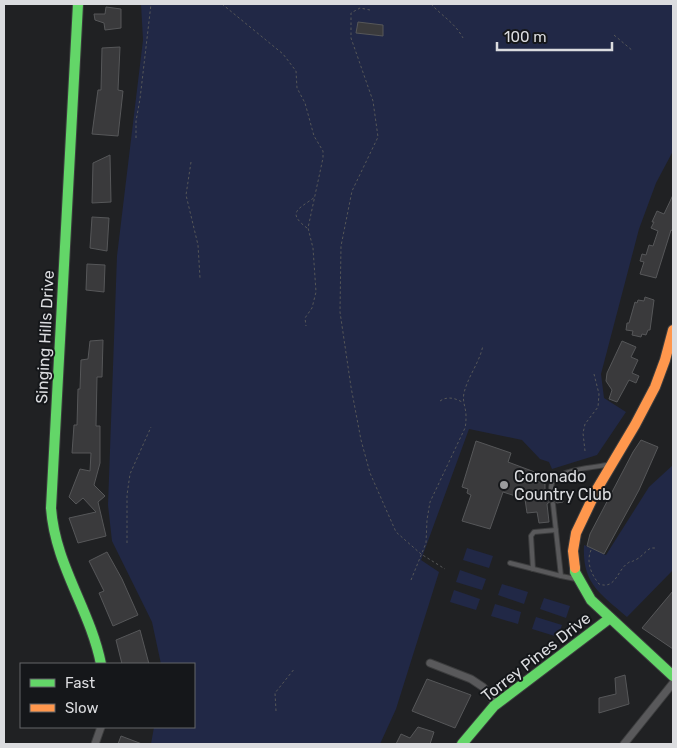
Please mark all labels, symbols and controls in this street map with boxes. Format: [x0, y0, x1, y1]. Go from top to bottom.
scale bar [497, 20, 612, 52]
text: 100 m [504, 28, 546, 46]
street label: Singing Hills Drive [32, 270, 58, 404]
place label: Coronado Country Club [514, 467, 611, 504]
marker: Coronado Country Club [498, 479, 510, 491]
street label: Torrey Pines Drive [478, 608, 594, 706]
legend [20, 663, 195, 728]
text: Fast [65, 674, 95, 692]
text: Slow [65, 699, 98, 717]

